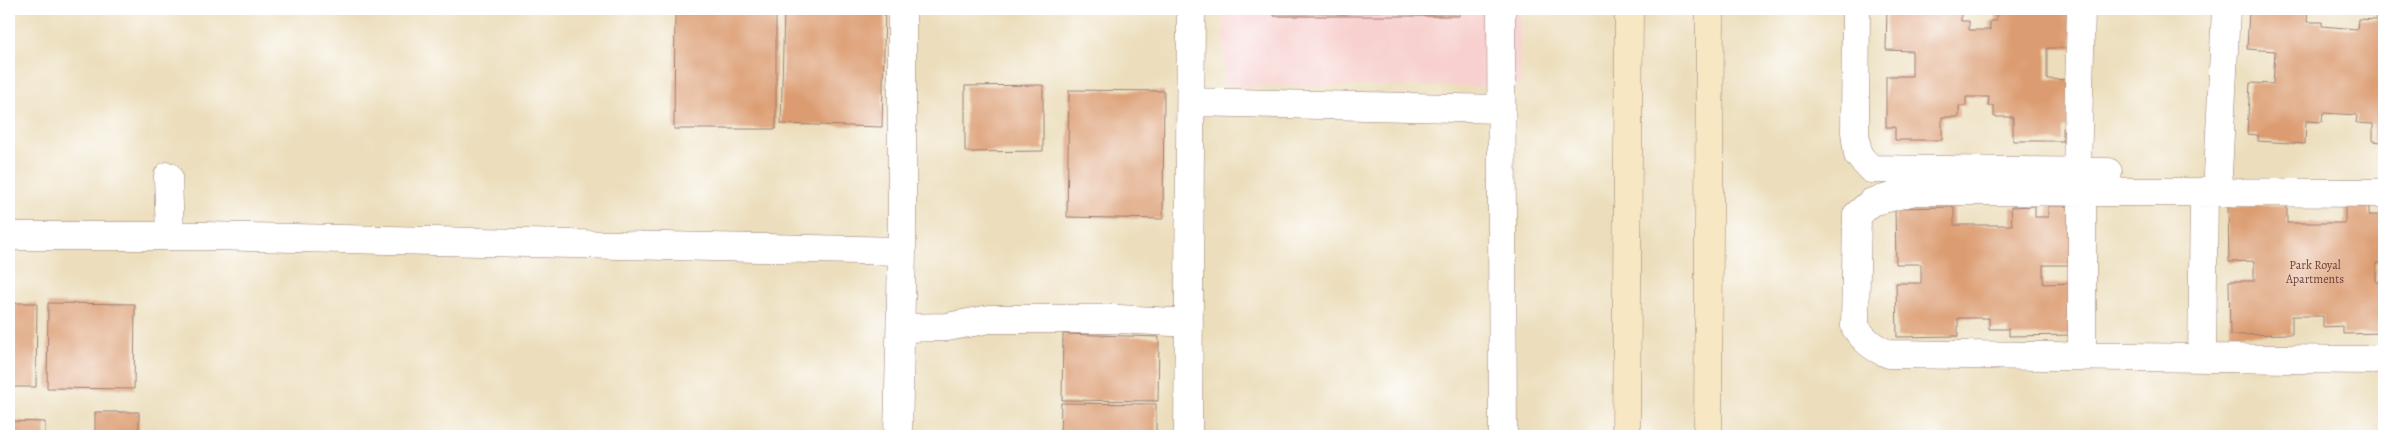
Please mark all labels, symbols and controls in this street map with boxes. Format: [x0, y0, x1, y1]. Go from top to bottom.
house number: Park Royal Apartments [2285, 257, 2344, 287]

